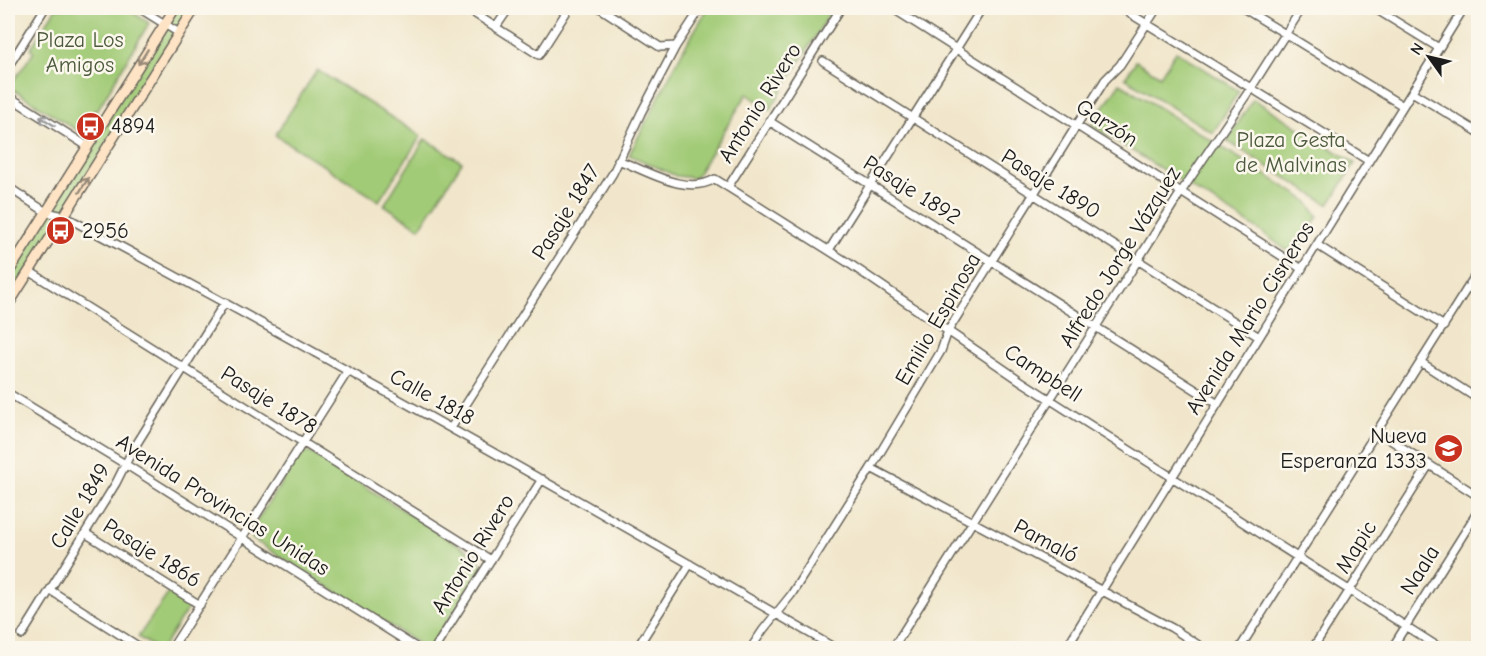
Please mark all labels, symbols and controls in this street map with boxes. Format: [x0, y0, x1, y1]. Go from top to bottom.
park label: Plaza Los Amigos [36, 27, 124, 78]
north arrow [1399, 27, 1459, 87]
street label: Antonio Rivero [713, 38, 807, 168]
text: N [1407, 40, 1428, 59]
one-way arrow [137, 48, 149, 65]
street label: Garzón [1071, 93, 1143, 153]
bus stop icon: 4894 [74, 110, 106, 142]
place label: 4894 [111, 113, 155, 139]
one-way arrow [39, 115, 56, 127]
park label: Plaza Gesta de Malvinas [1235, 127, 1347, 178]
street label: Pasaje 1890 [997, 143, 1105, 225]
street label: Pasaje 1892 [858, 150, 966, 230]
street label: Pasaje 1847 [526, 159, 606, 265]
street label: Alfredo Jorge Vázquez [1054, 161, 1186, 352]
one-way arrow [78, 177, 90, 194]
bus stop icon: 2956 [45, 215, 77, 247]
street label: Avenida Mario Cisneros [1180, 217, 1320, 419]
place label: 2956 [82, 218, 129, 244]
street label: Emilio Espinosa [890, 248, 986, 390]
street label: Campbell [999, 338, 1087, 408]
street label: Pasaje 1878 [216, 360, 322, 440]
street label: Calle 1818 [385, 363, 479, 431]
place label: Nueva Esperanza 1333 [1280, 423, 1427, 474]
street label: Avenida Provincias Unidas [112, 429, 334, 581]
school or university icon: Nueva Esperanza 1333 [1432, 433, 1464, 465]
street label: Calle 1849 [44, 458, 116, 554]
street label: Antonio Rivero [426, 489, 520, 619]
street label: Pasaje 1866 [98, 513, 206, 593]
street label: Pamaló [1010, 513, 1082, 569]
street label: Mapic [1330, 516, 1382, 578]
street label: Naala [1395, 540, 1445, 600]

